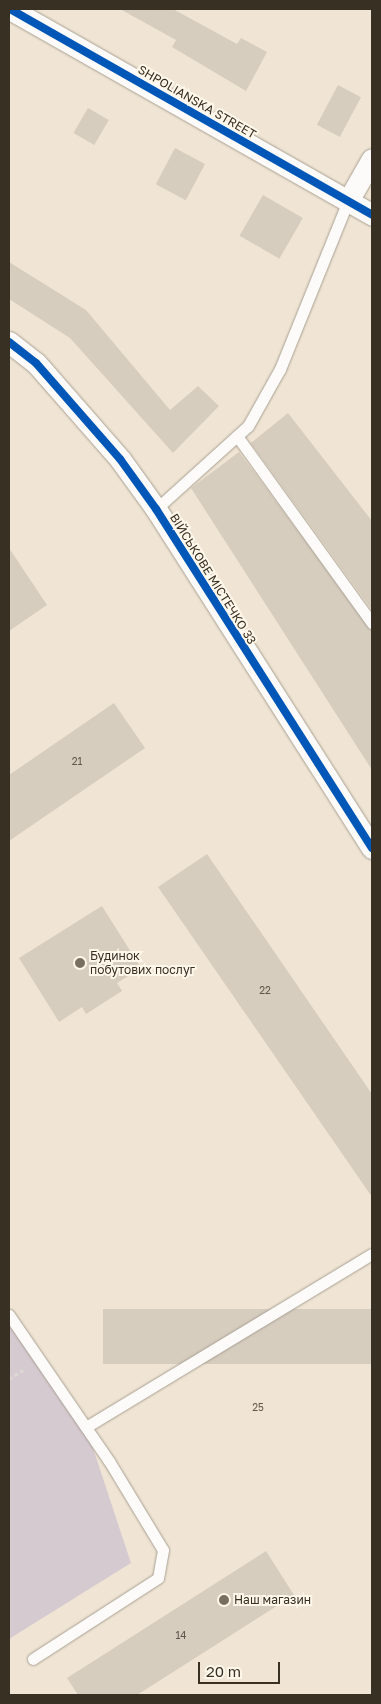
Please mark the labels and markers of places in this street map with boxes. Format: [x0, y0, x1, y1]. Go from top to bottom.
place label: Будинок побутових послуг [90, 949, 195, 977]
marker: Будинок побутових послуг [74, 957, 86, 969]
place label: Наш магазин [234, 1593, 311, 1607]
marker: Наш магазин [218, 1594, 230, 1606]

